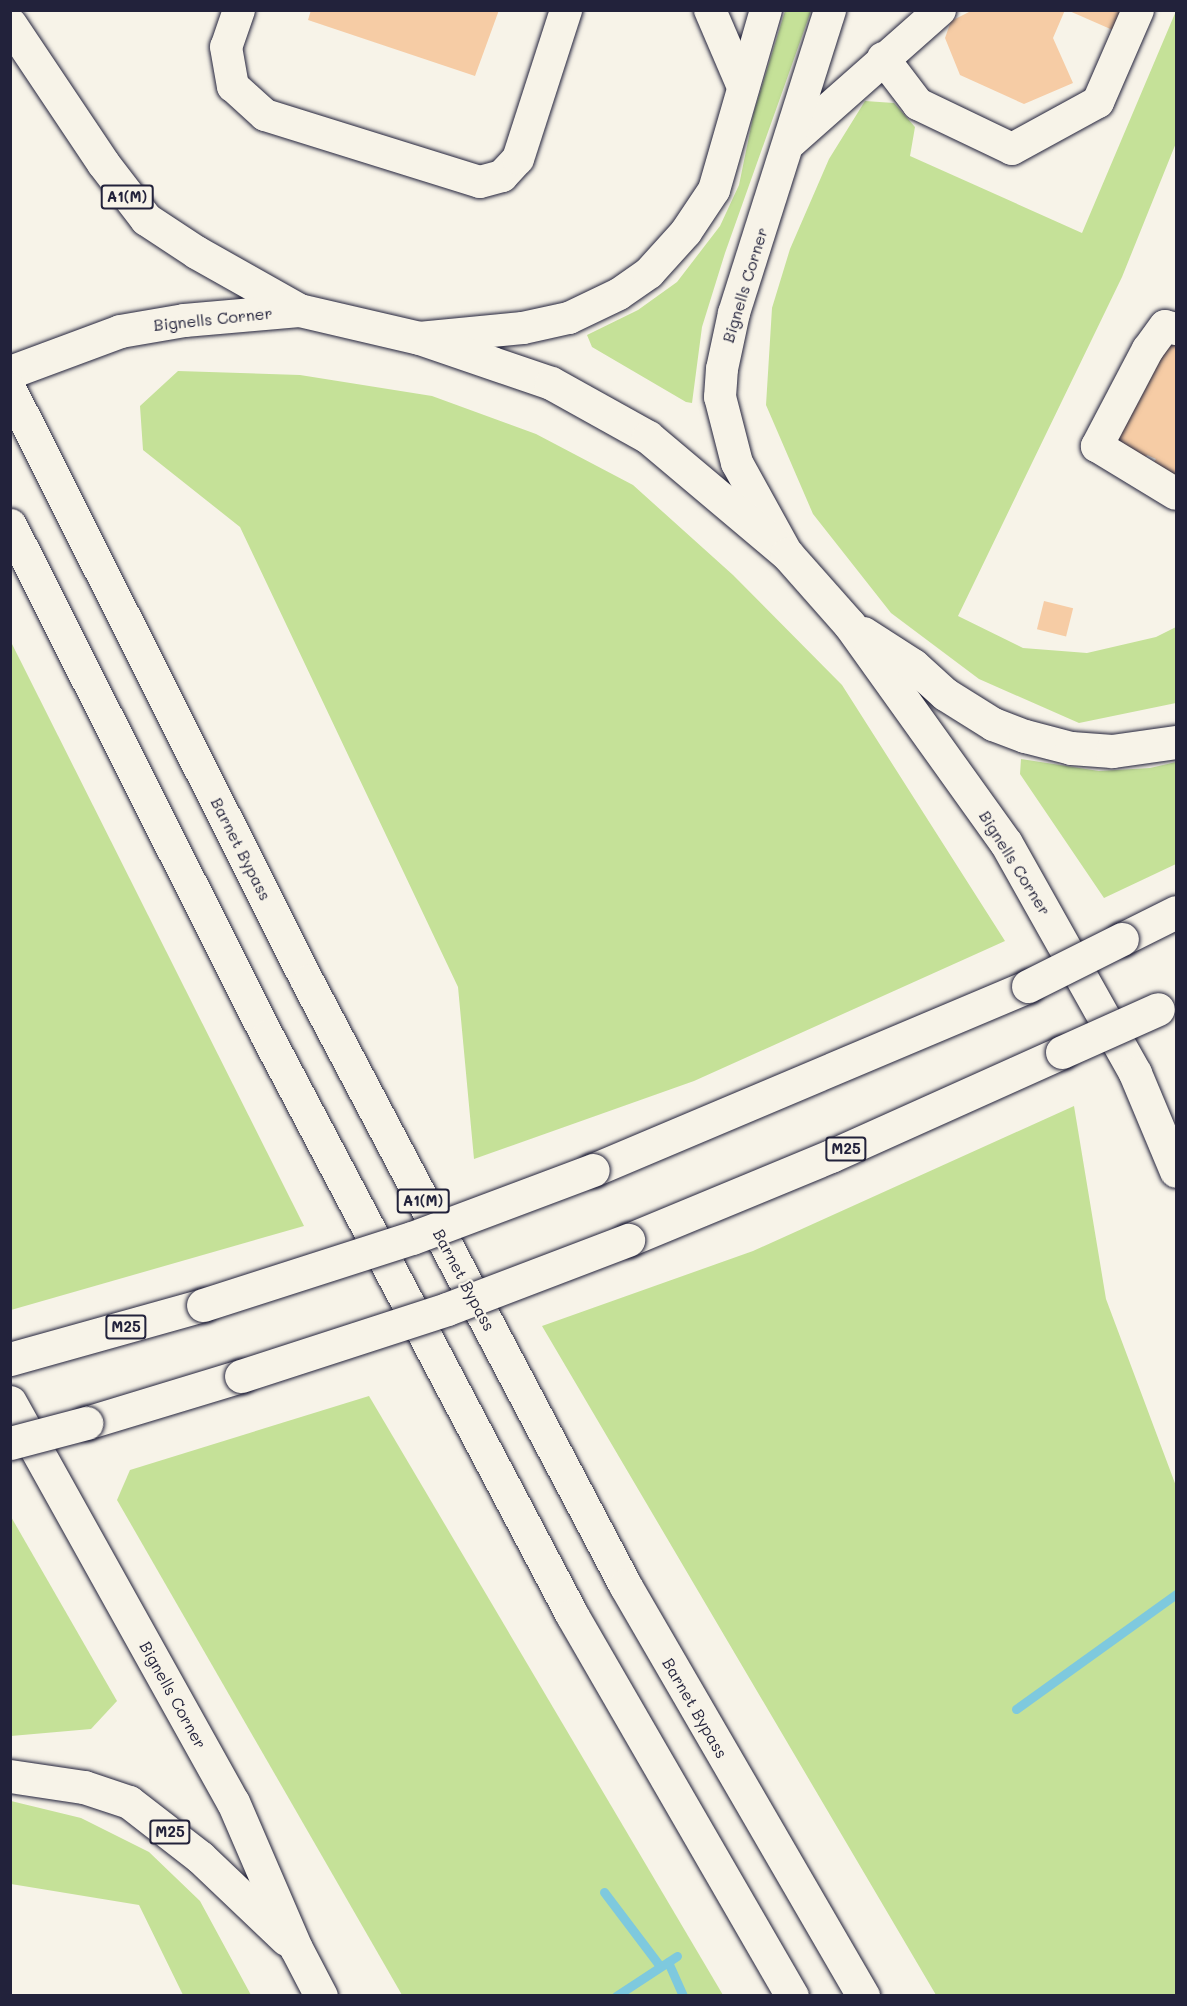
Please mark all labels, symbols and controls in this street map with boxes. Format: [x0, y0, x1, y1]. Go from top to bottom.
road number: A1(M) [100, 185, 154, 209]
street label: Bignells Corner [718, 225, 772, 345]
street label: Bignells Corner [153, 303, 273, 335]
street label: Barnet Bypass [207, 795, 275, 903]
street label: Bignells Corner [975, 807, 1055, 919]
road number: M25 [825, 1137, 867, 1161]
road number: A1(M) [396, 1189, 450, 1213]
street label: Barnet Bypass [429, 1226, 499, 1334]
road number: M25 [105, 1315, 147, 1339]
street label: Bignells Corner [136, 1638, 210, 1752]
street label: Barnet Bypass [659, 1654, 731, 1762]
road number: M25 [149, 1820, 191, 1844]

